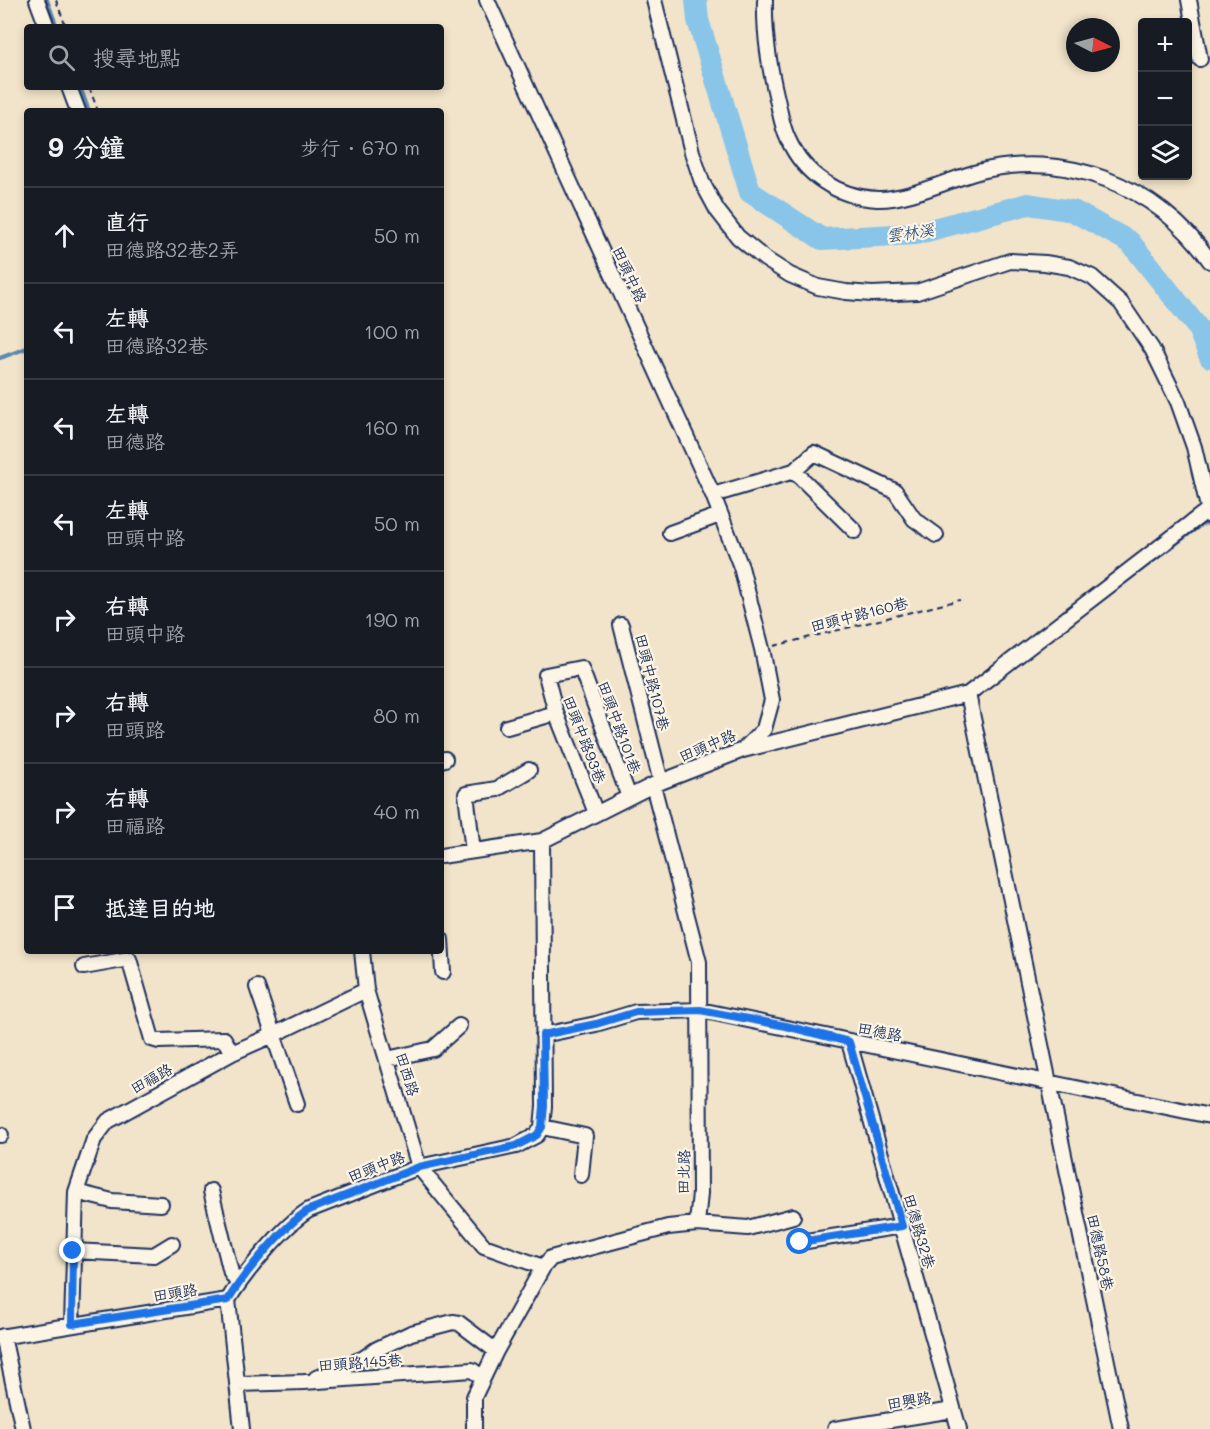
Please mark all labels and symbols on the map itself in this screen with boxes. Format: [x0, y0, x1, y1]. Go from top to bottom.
north arrow [1066, 18, 1120, 72]
water label: 雲林溪 [885, 218, 936, 246]
street label: 田頭中路 [608, 243, 652, 305]
street label: 田頭中路160巷 [808, 592, 910, 636]
street label: 田頭中路107巷 [631, 631, 675, 733]
street label: 田頭中路101巷 [594, 678, 646, 776]
street label: 田頭中路93巷 [559, 692, 611, 786]
street label: 田頭中路 [675, 724, 739, 766]
street label: 田德路 [856, 1017, 904, 1045]
street label: 田西路 [392, 1050, 424, 1098]
street label: 田福路 [126, 1058, 176, 1098]
street label: 田頭中路 [344, 1146, 408, 1186]
street label: 田北路 [673, 1149, 693, 1195]
street label: 田德路32巷 [900, 1191, 940, 1271]
street label: 田德路58巷 [1083, 1212, 1119, 1292]
route start [786, 1228, 812, 1254]
route end [59, 1237, 85, 1263]
street label: 田頭路 [151, 1279, 199, 1305]
street label: 田頭路145巷 [317, 1349, 403, 1375]
street label: 田興路 [885, 1387, 933, 1413]

